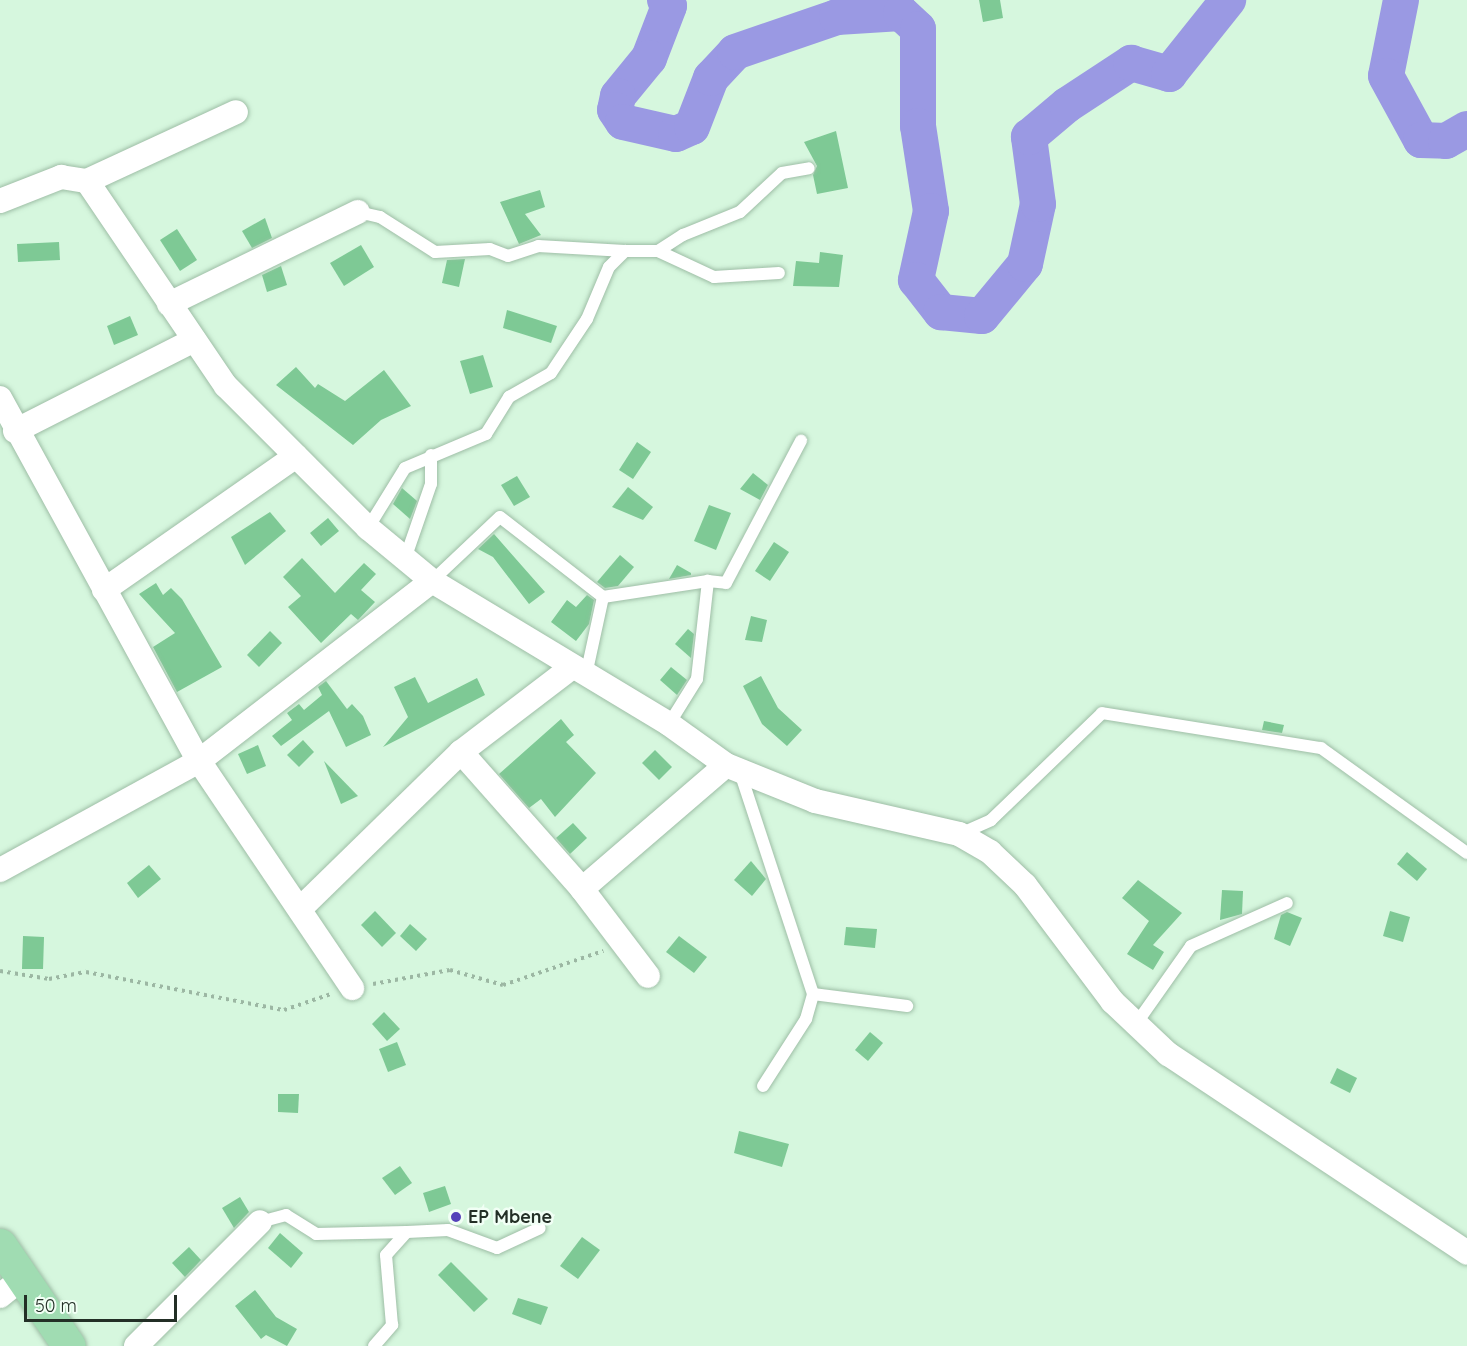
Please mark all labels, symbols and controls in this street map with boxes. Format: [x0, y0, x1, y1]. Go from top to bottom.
place label: EP Mbene [468, 1206, 552, 1228]
marker: EP Mbene [449, 1210, 463, 1224]
scale bar [27, 1283, 180, 1321]
text: 50 m [35, 1294, 77, 1317]

